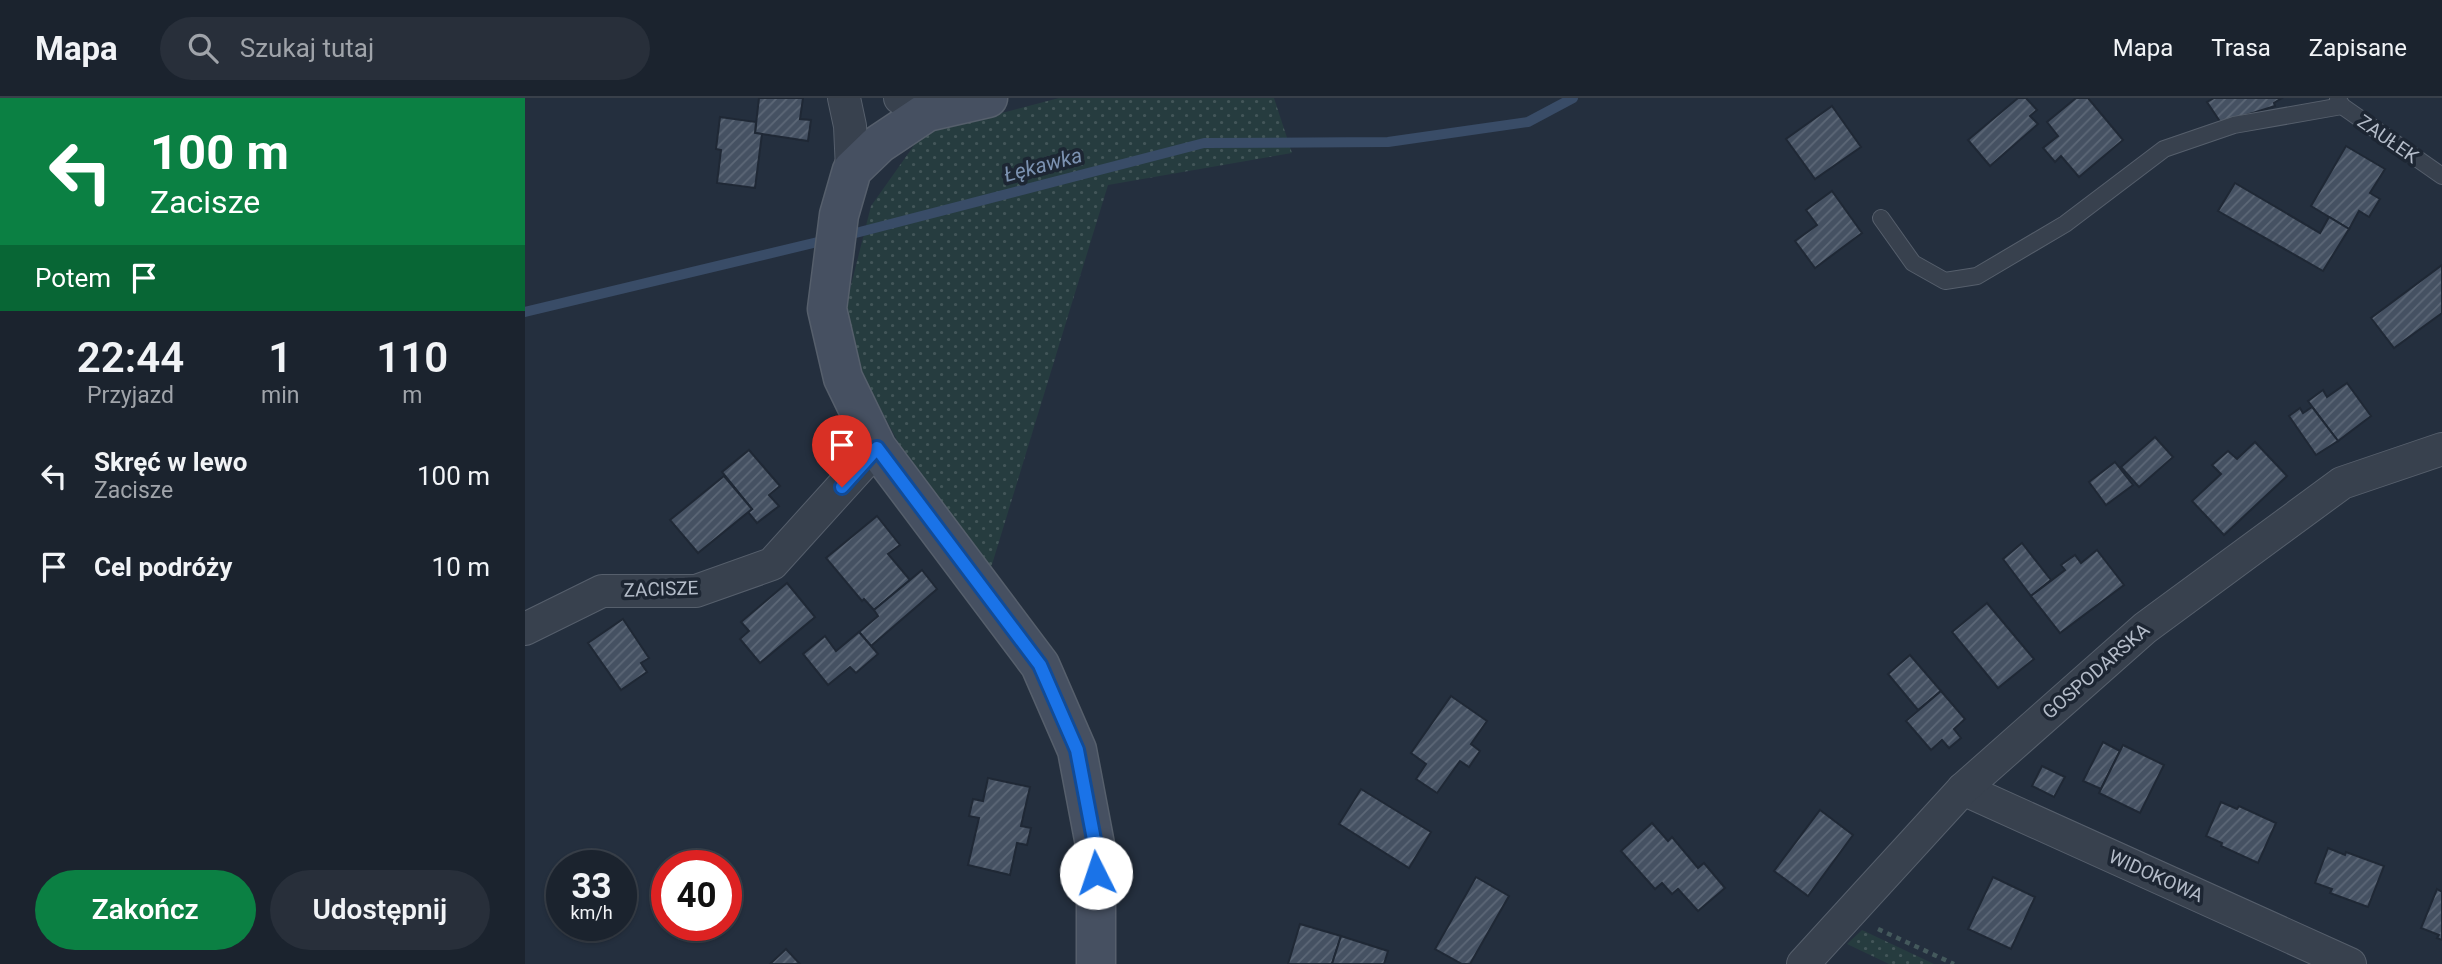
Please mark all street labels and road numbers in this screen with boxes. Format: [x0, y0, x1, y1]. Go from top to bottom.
street label: ZAUŁEK [2353, 110, 2423, 168]
street label: ZACISZE [623, 576, 699, 602]
street label: GOSPODARSKA [2038, 618, 2155, 724]
street label: WIDOKOWA [2105, 845, 2207, 907]

